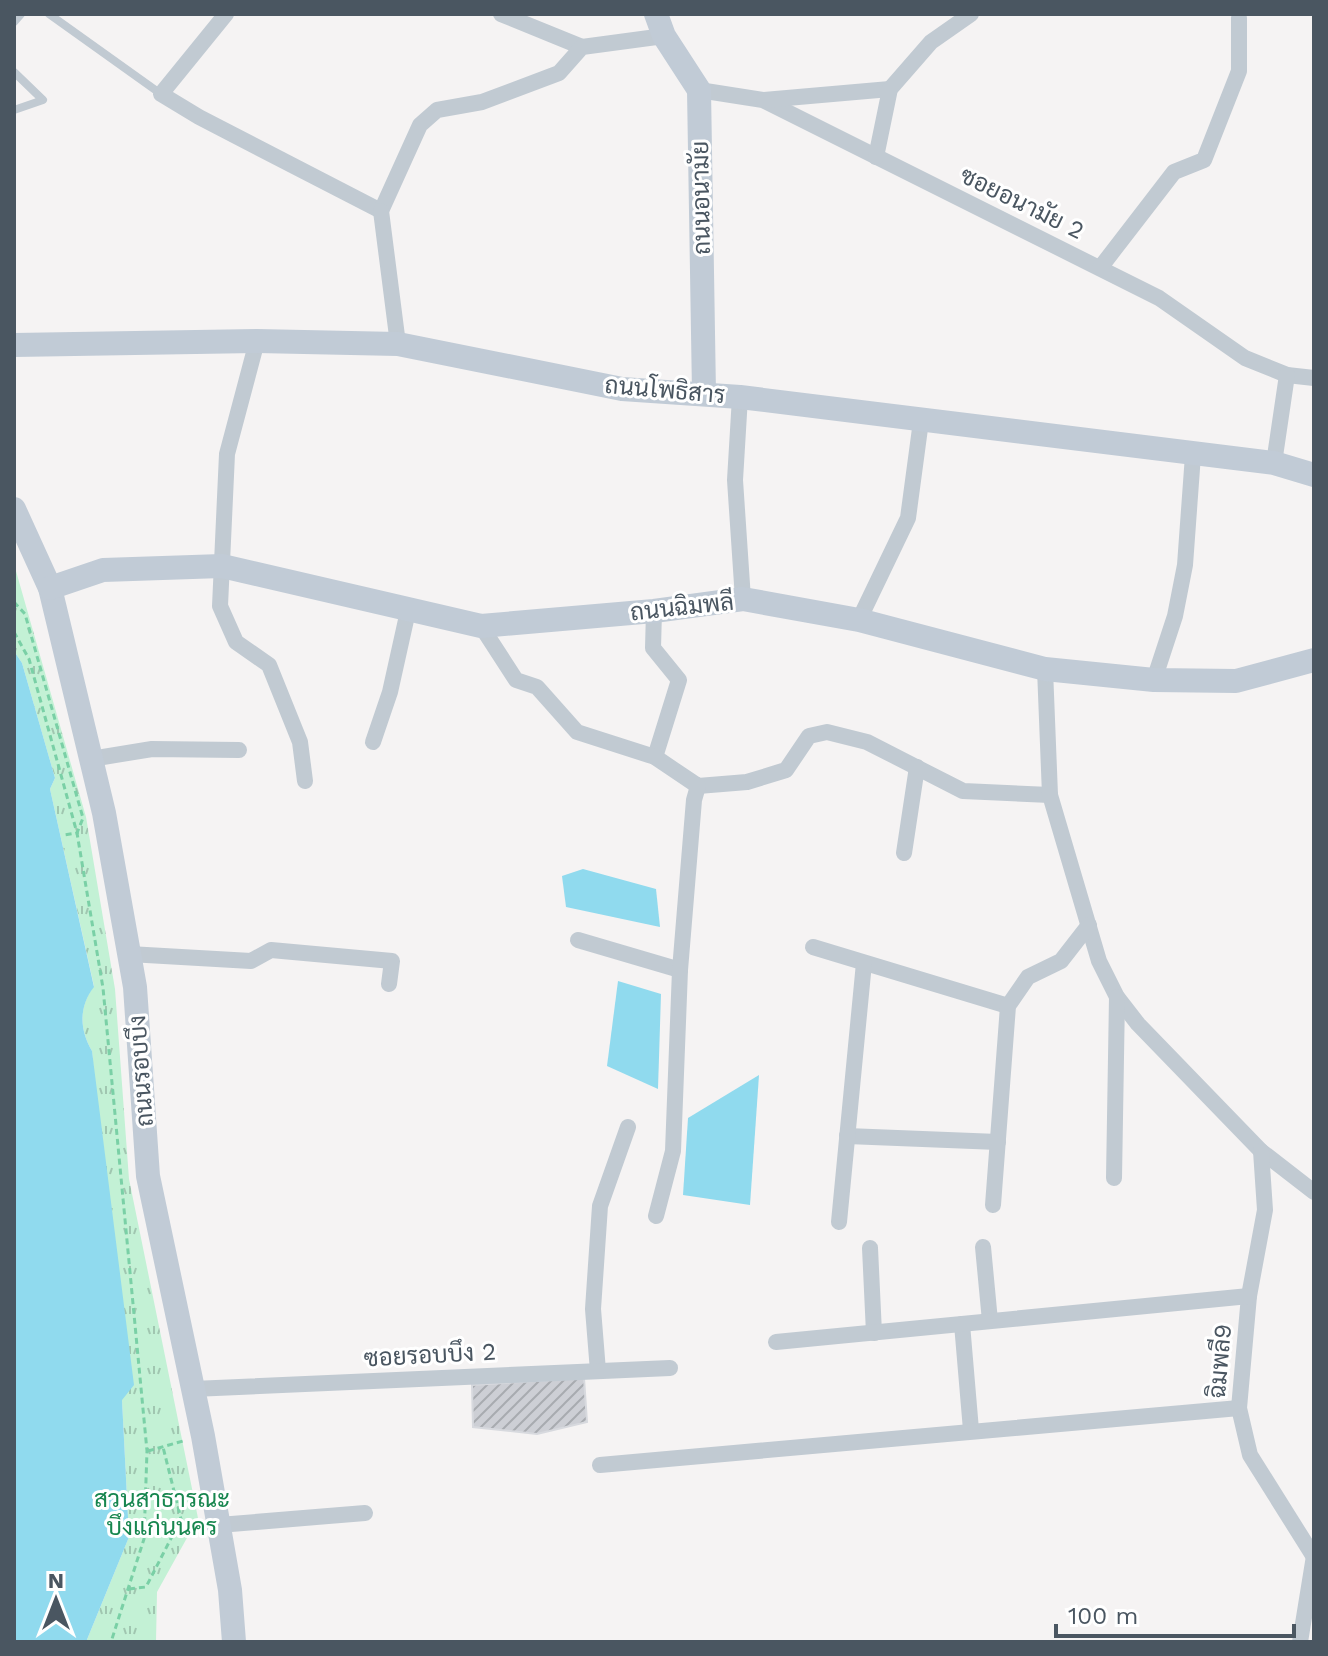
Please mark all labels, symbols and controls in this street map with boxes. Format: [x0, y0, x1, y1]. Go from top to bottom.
street label: ถนนอนามัย [686, 141, 716, 255]
street label: ซอยอนามัย 2 [956, 161, 1088, 245]
street label: ถนนโพธิสาร [603, 369, 727, 409]
street label: ถนนฉิมพลี [629, 587, 735, 626]
street label: ถนนรอบบึง [123, 1014, 159, 1128]
street label: ฉิมพลี9 [1202, 1323, 1237, 1399]
street label: ซอยรอบบึง 2 [363, 1338, 497, 1372]
park label: สวนสาธารณะ บึงแก่นนคร [94, 1485, 230, 1541]
north arrow [16, 1560, 96, 1640]
text: N [48, 1568, 64, 1593]
scale bar [1056, 1588, 1294, 1638]
text: 100 m [1068, 1602, 1138, 1630]

